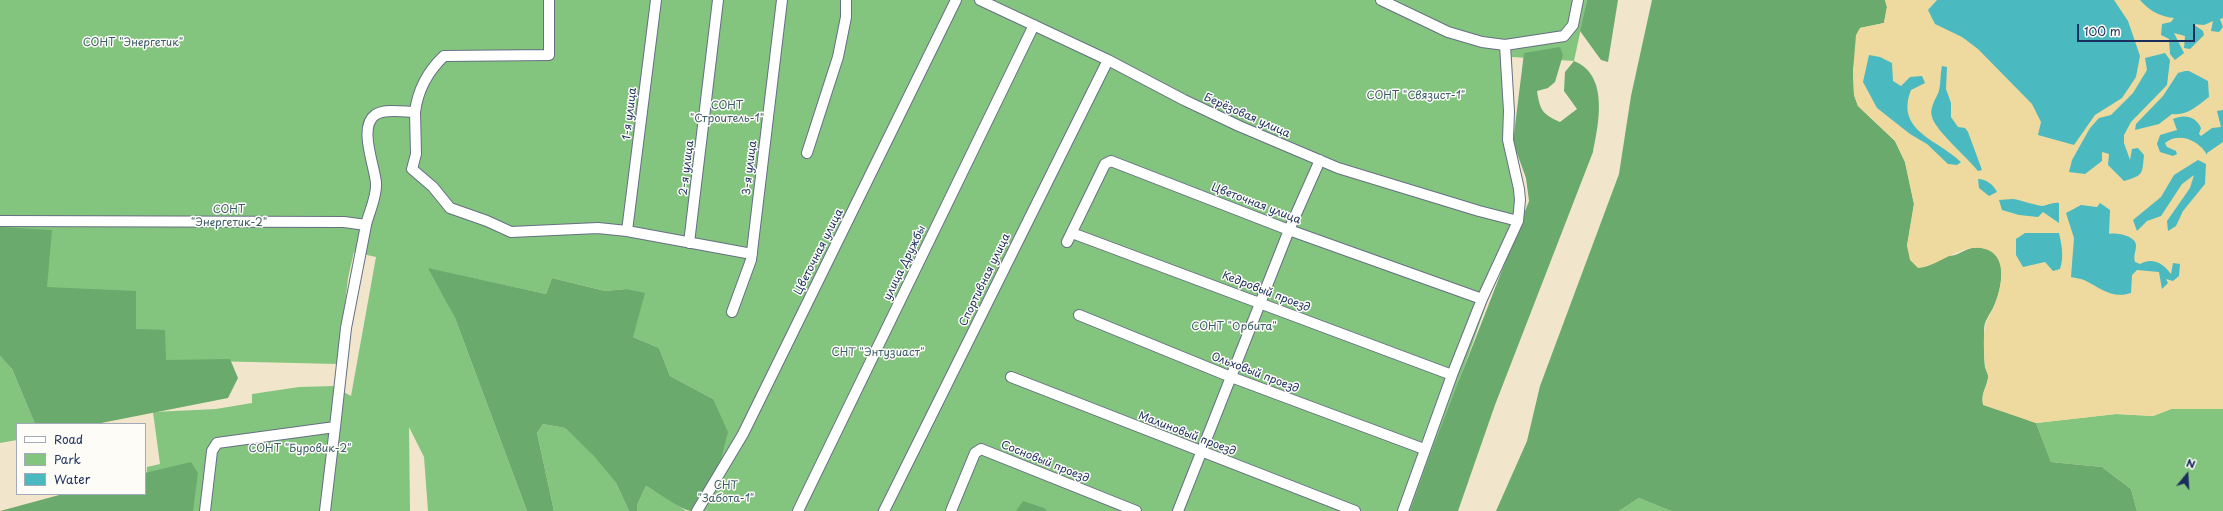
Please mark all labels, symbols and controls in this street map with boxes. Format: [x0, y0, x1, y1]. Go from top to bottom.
scale bar [2079, 16, 2197, 42]
text: 100 m [2084, 22, 2121, 40]
park label: СОНТ "Энергетик" [83, 36, 183, 50]
street label: 1-я улица [620, 87, 640, 141]
park label: СОНТ "Связист-1" [1367, 89, 1465, 103]
street label: Берёзовая улица [1202, 91, 1292, 141]
park label: СОНТ "Строитель-1" [690, 99, 764, 125]
street label: 2-я улица [677, 140, 697, 196]
street label: 3-я улица [740, 140, 760, 196]
street label: Цветочная улица [1209, 181, 1303, 227]
park label: СОНТ "Энергетик-2" [191, 203, 267, 229]
street label: Цветочная улица [792, 207, 846, 297]
street label: улица Дружбы [881, 224, 929, 302]
street label: Спортивная улица [957, 231, 1013, 329]
street label: Кедровый проезд [1220, 269, 1312, 315]
park label: СОНТ "Орбита" [1191, 320, 1277, 334]
park label: СНТ "Энтузиаст" [832, 346, 924, 360]
street label: Ольховый проезд [1209, 350, 1301, 396]
street label: Малиновый проезд [1136, 409, 1238, 459]
legend [16, 423, 146, 495]
text: Road [54, 430, 83, 448]
street label: Сосновый проезд [999, 438, 1091, 486]
park label: СОНТ "Буровик-2" [248, 442, 352, 456]
text: Park [54, 450, 81, 468]
text: N [2184, 454, 2198, 473]
north arrow [2167, 455, 2207, 495]
text: Water [54, 470, 90, 488]
park label: СНТ "Забота-1" [698, 479, 754, 505]

